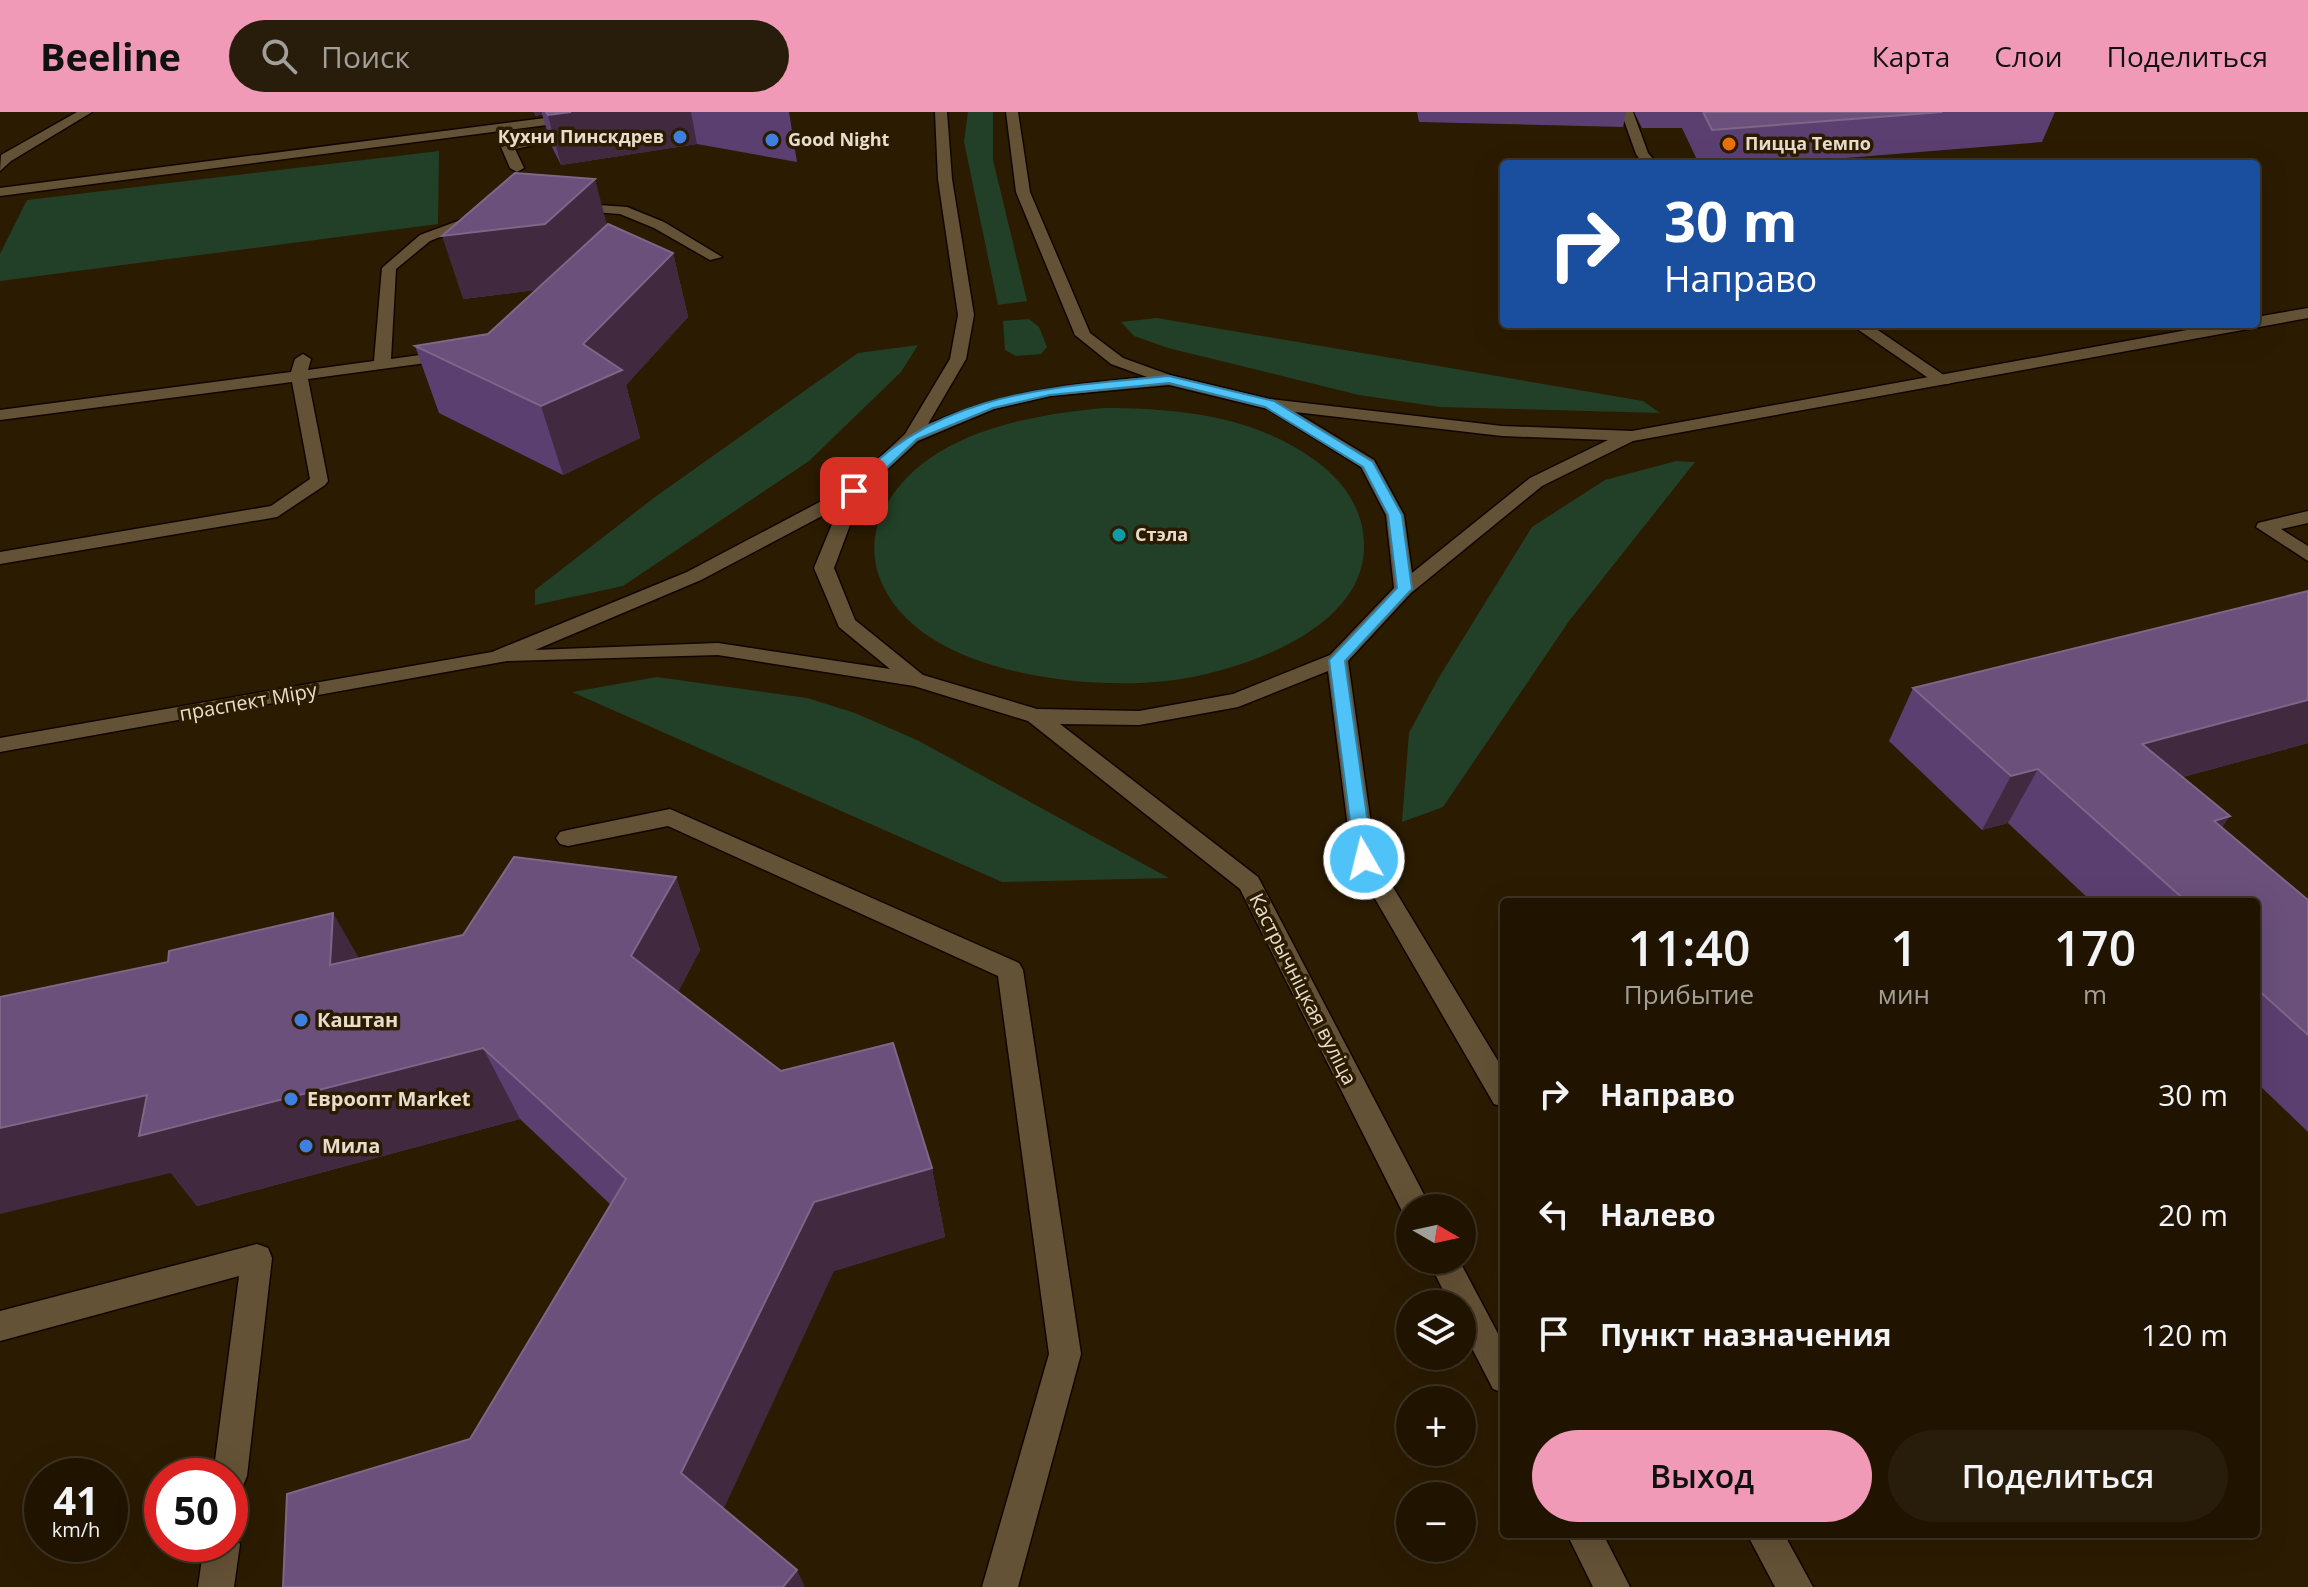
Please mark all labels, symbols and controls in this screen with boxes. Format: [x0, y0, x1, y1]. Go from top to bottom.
search box [229, 20, 789, 92]
text: Beeline [40, 30, 181, 82]
icon: search [257, 34, 301, 78]
text: Поиск [321, 36, 410, 77]
text: Карта [1872, 37, 1950, 75]
text: Слои [1994, 37, 2063, 75]
text: Поделиться [2107, 37, 2268, 75]
place label: Кухни Пинскдрев [498, 124, 664, 148]
place label: Good Night [788, 127, 890, 151]
marker: Кухни Пинскдрев [671, 128, 689, 146]
marker: Good Night [763, 131, 781, 149]
place label: Пицца Темпо [1745, 131, 1871, 155]
marker: Пицца Темпо [1720, 135, 1738, 153]
text: 30 m [1664, 182, 1798, 258]
icon: right [1532, 192, 1636, 296]
text: Направо [1664, 254, 1817, 303]
pin [820, 457, 888, 525]
icon: arrive [832, 469, 876, 513]
place label: Стэла [1135, 522, 1188, 546]
marker: Стэла [1110, 526, 1128, 544]
street label: праспект Міру [177, 676, 320, 727]
position arrow [1322, 817, 1406, 901]
street label: Кастрычніцкая вуліца [1243, 888, 1364, 1089]
text: 11:40 [1627, 915, 1750, 980]
text: 1 [1890, 915, 1918, 980]
text: 170 [2054, 915, 2136, 980]
text: Прибытие [1624, 976, 1754, 1012]
text: мин [1878, 976, 1930, 1012]
text: m [2083, 976, 2107, 1012]
place label: Каштан [317, 1006, 398, 1033]
marker: Каштан [292, 1011, 310, 1029]
icon: right [1532, 1072, 1576, 1116]
text: Направо [1600, 1074, 1735, 1115]
text: 30 m [2158, 1074, 2228, 1115]
place label: Евроопт Market [307, 1085, 471, 1112]
marker: Евроопт Market [282, 1090, 300, 1108]
place label: Мила [322, 1132, 380, 1159]
marker: Мила [297, 1137, 315, 1155]
icon: left [1532, 1192, 1576, 1236]
north arrow [1396, 1194, 1476, 1274]
map controls [1396, 1194, 1476, 1562]
text: Налево [1600, 1194, 1716, 1235]
text: 20 m [2158, 1194, 2228, 1235]
button: layers [1396, 1290, 1476, 1370]
icon: arrive [1532, 1312, 1576, 1356]
text: Пункт назначения [1600, 1314, 1892, 1355]
text: 120 m [2141, 1314, 2228, 1355]
button: + [1396, 1386, 1476, 1466]
button: Выход [1532, 1430, 1872, 1522]
button: Поделиться [1888, 1430, 2228, 1522]
speed limit sign: 50 [144, 1458, 248, 1562]
text: 41 [53, 1472, 99, 1527]
button: − [1396, 1482, 1476, 1562]
text: km/h [52, 1516, 100, 1543]

